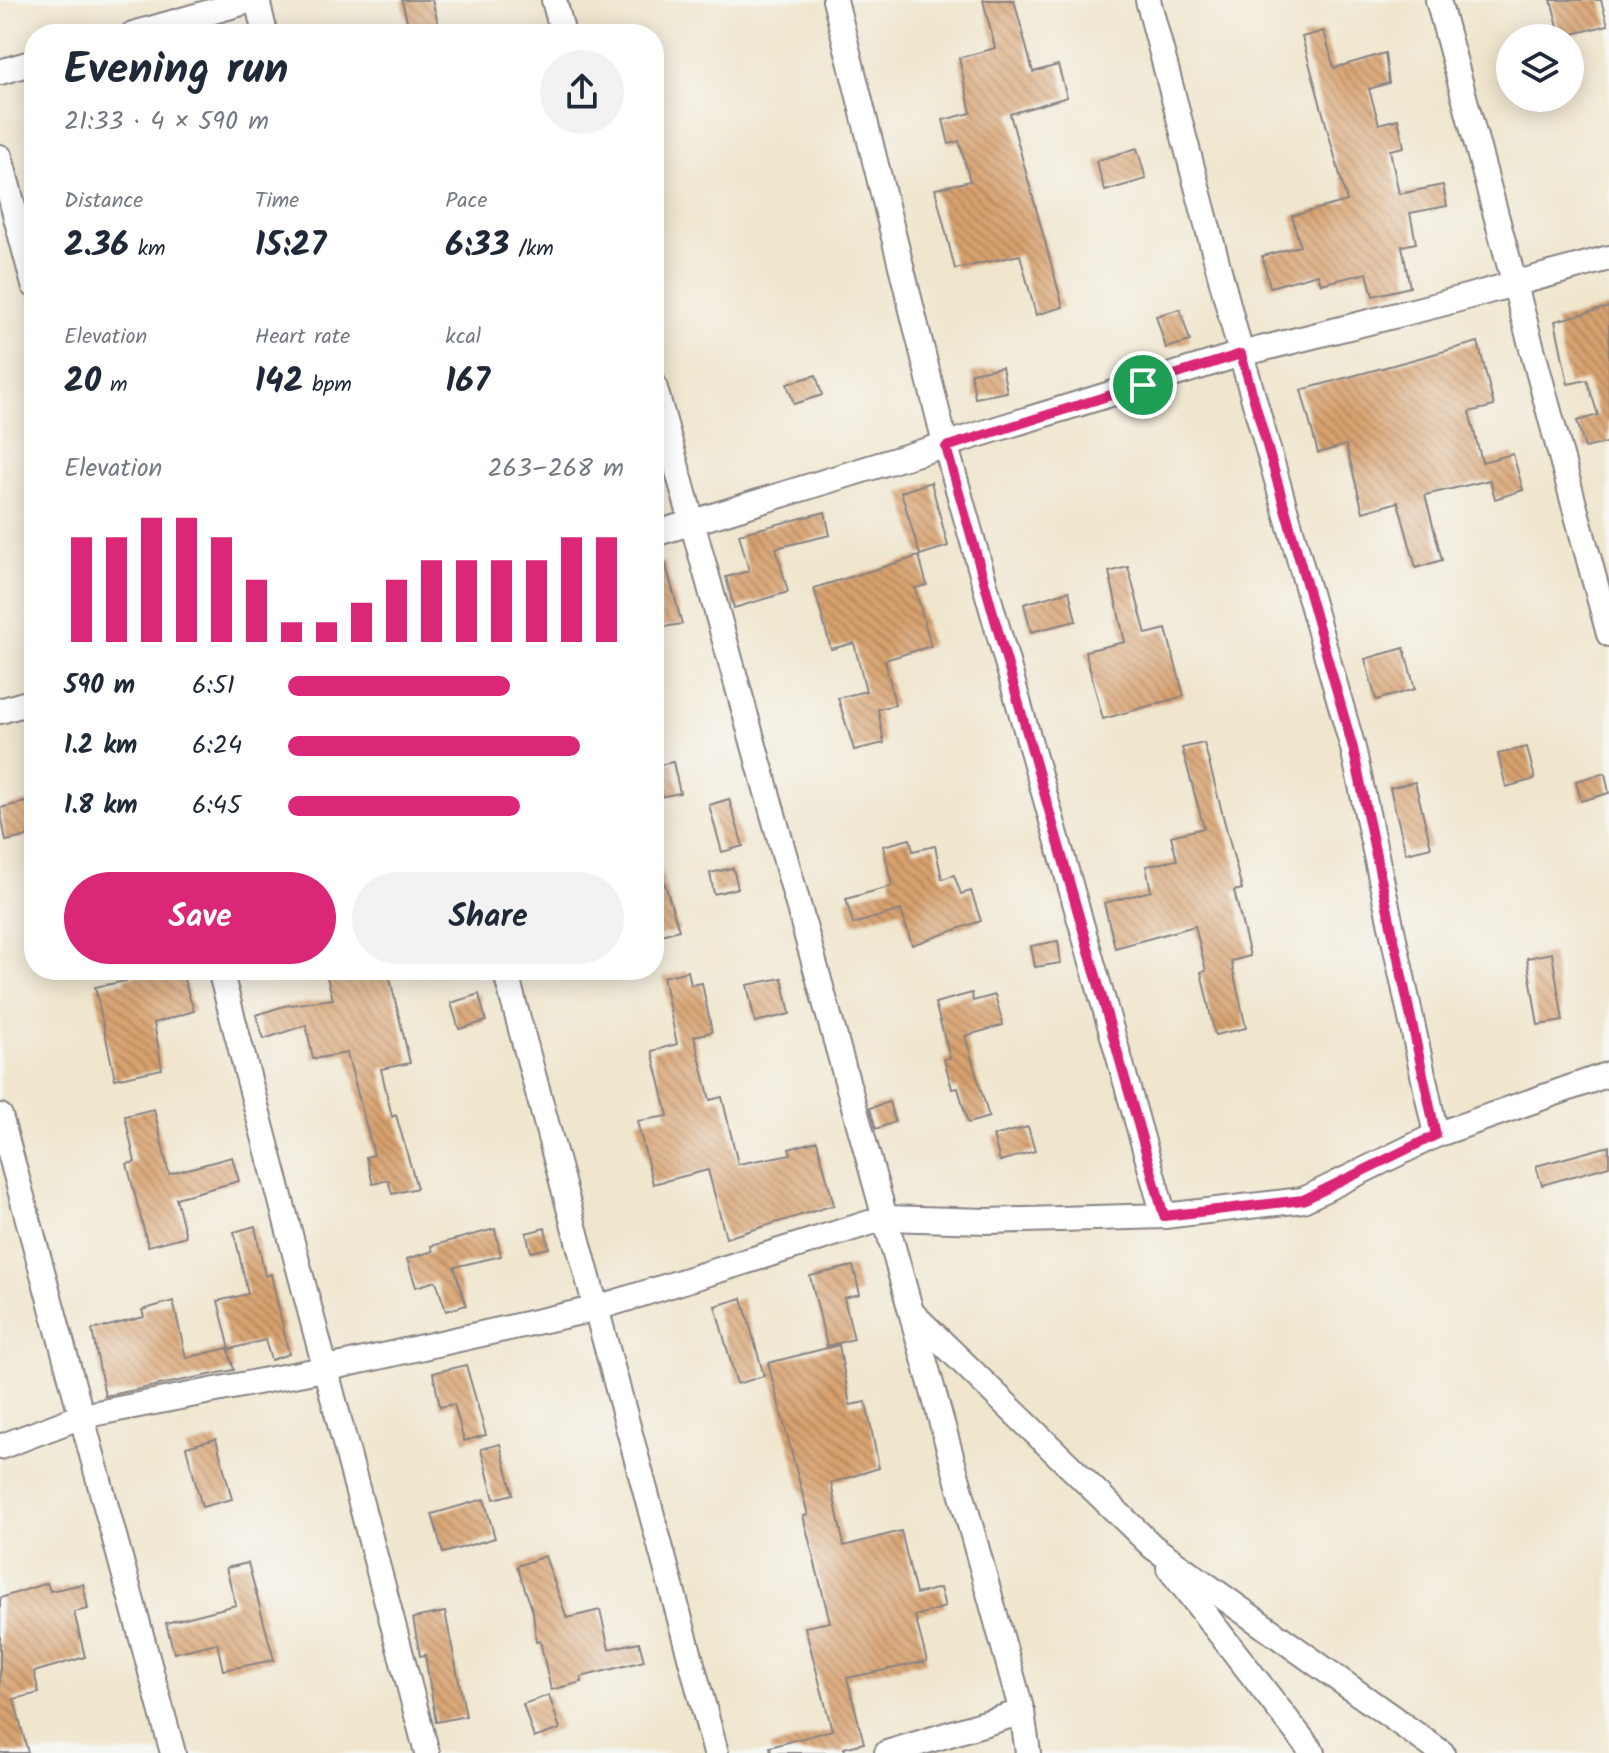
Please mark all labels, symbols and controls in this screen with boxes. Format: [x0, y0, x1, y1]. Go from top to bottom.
map controls [1496, 24, 1584, 112]
button: layers [1496, 24, 1584, 112]
text: Evening run [64, 36, 288, 106]
button: share [540, 50, 624, 134]
text: 21:33 · 4 × 590 m [64, 101, 269, 143]
text: Distance [64, 184, 143, 219]
text: Time [255, 184, 299, 219]
text: Pace [445, 184, 487, 219]
text: 2.36 [64, 219, 129, 273]
text: 15:27 [255, 219, 326, 273]
text: 6:33 [445, 219, 509, 273]
text: km [129, 232, 166, 267]
text: /km [509, 232, 554, 267]
text: Elevation [64, 320, 147, 355]
text: Heart rate [255, 320, 350, 355]
text: kcal [445, 320, 481, 355]
pin [1109, 351, 1177, 419]
text: 20 [64, 355, 101, 409]
text: 142 [255, 355, 303, 409]
text: 167 [445, 355, 490, 409]
icon: arrive [1121, 363, 1165, 407]
text: m [101, 368, 128, 403]
text: bpm [303, 368, 352, 403]
text: Elevation [64, 448, 162, 490]
text: 263–268 m [487, 448, 624, 490]
text: 590 m [64, 665, 135, 707]
text: 6:51 [192, 665, 235, 707]
text: 1.2 km [64, 725, 137, 767]
text: 6:24 [192, 725, 242, 767]
text: 1.8 km [64, 785, 137, 827]
text: 6:45 [192, 785, 241, 827]
button: Save [64, 872, 336, 964]
button: Share [352, 872, 624, 964]

